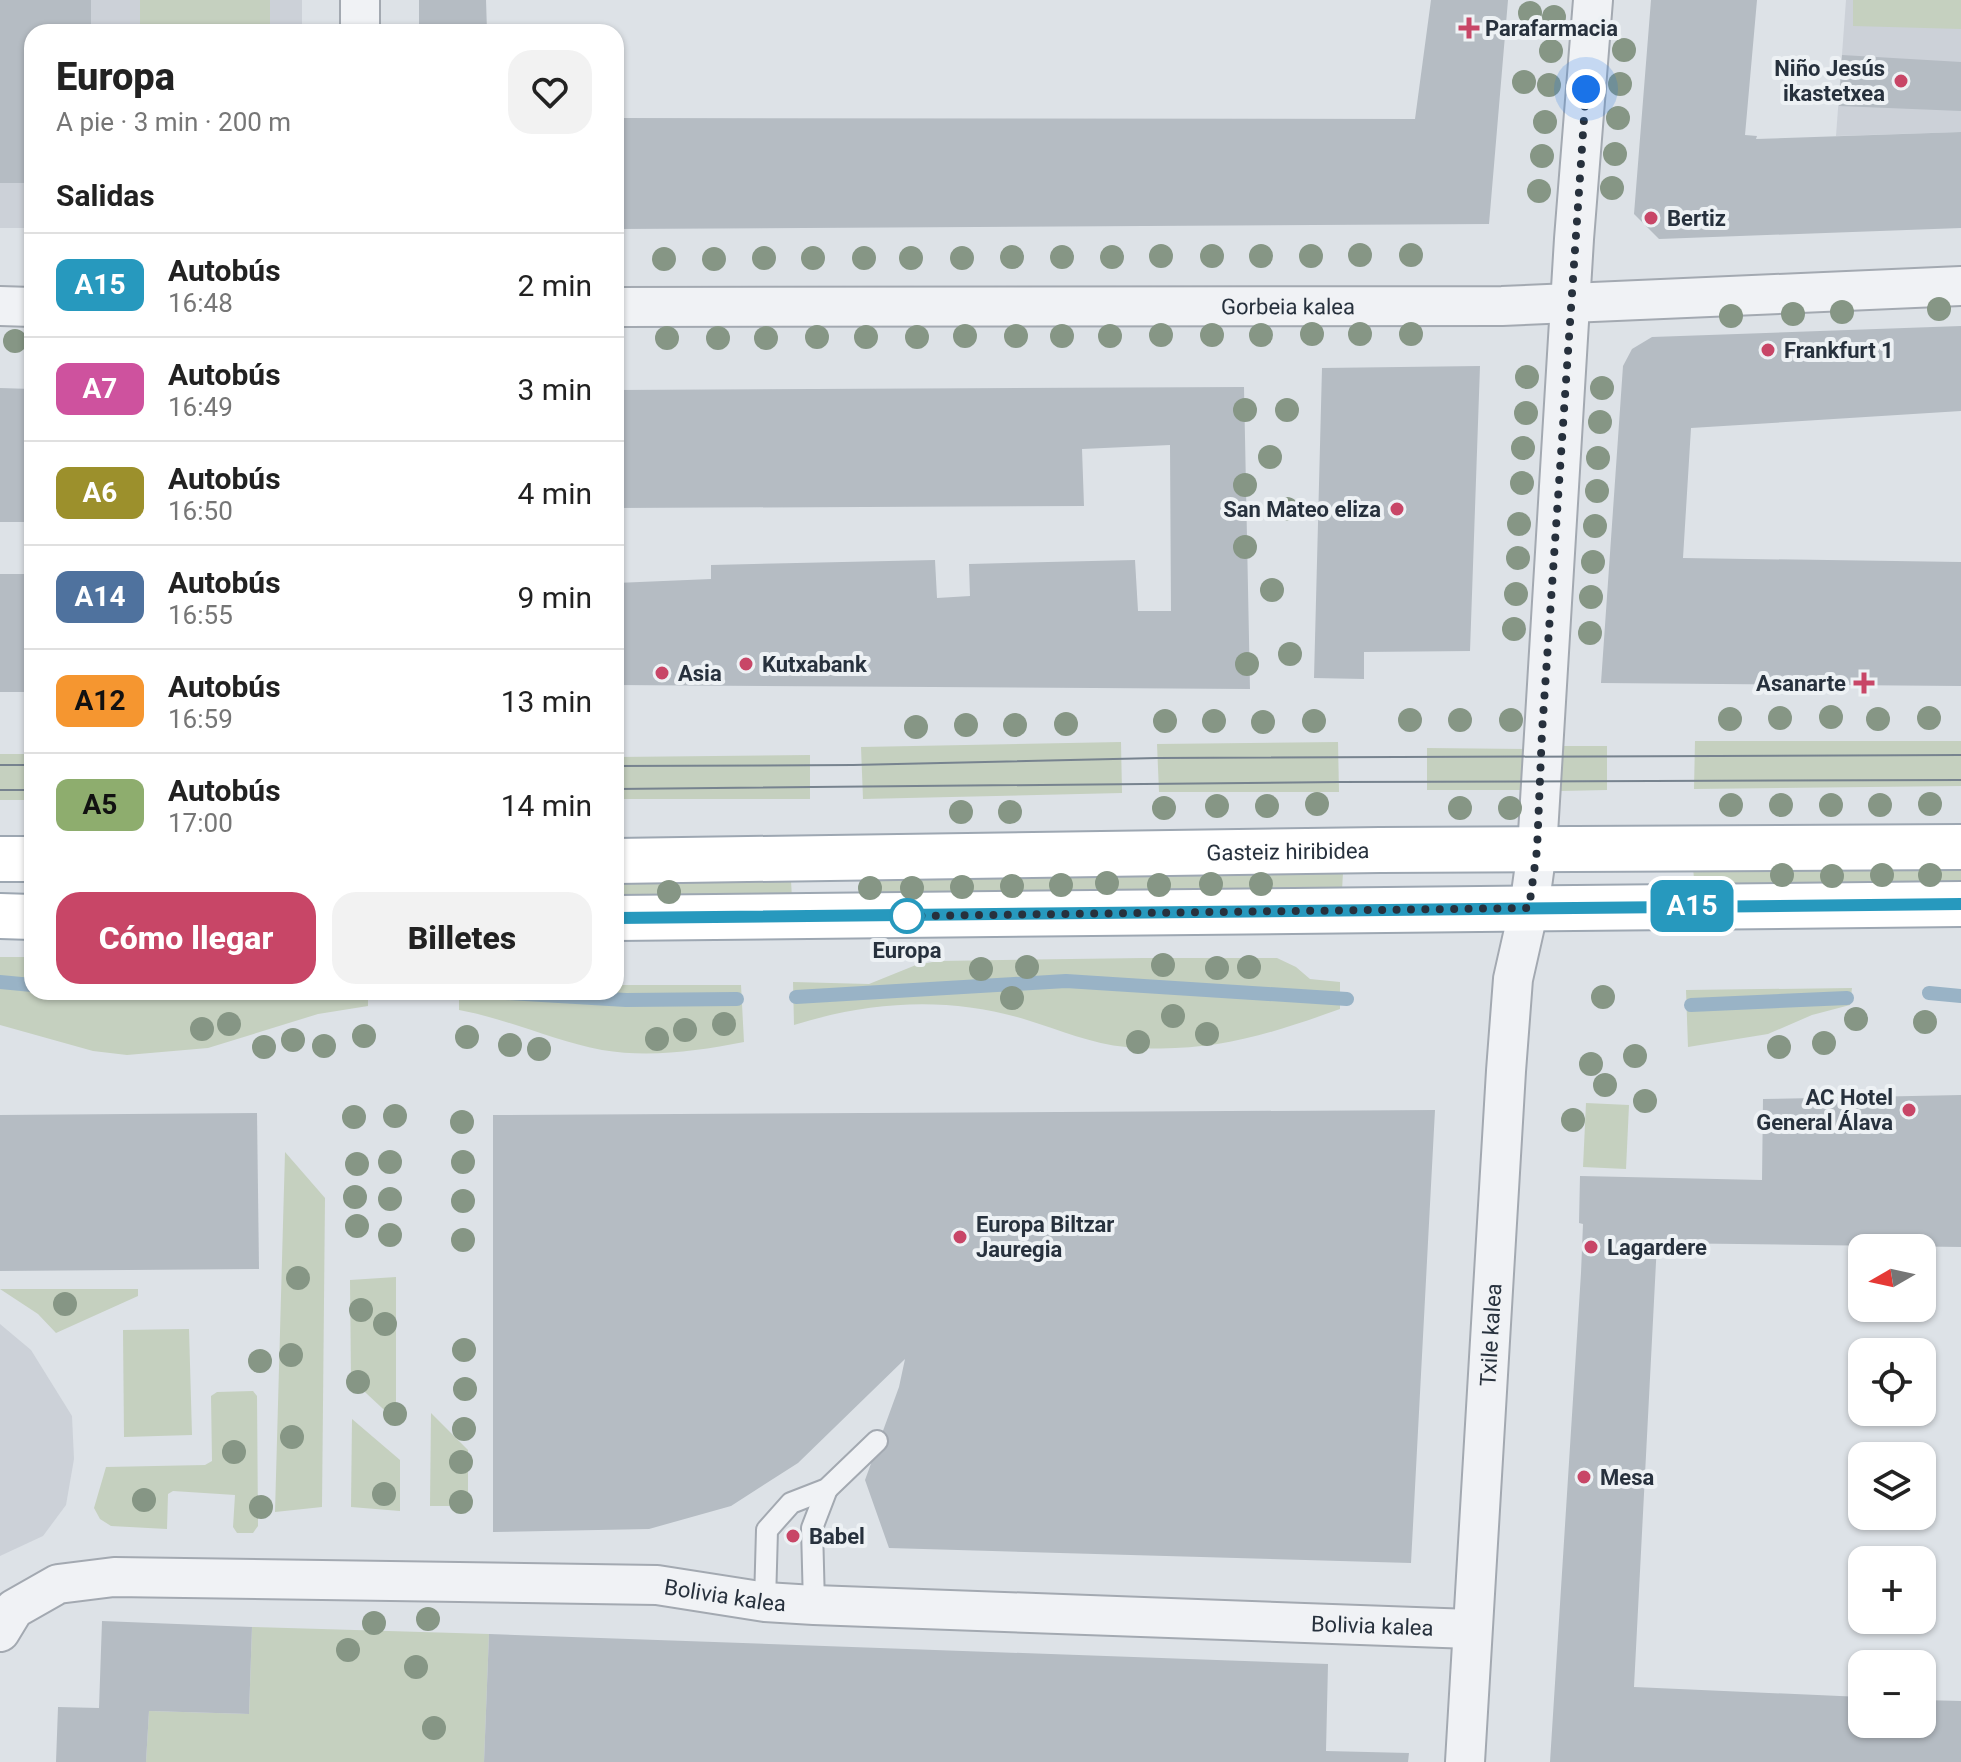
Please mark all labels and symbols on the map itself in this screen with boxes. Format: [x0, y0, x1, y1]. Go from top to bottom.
place label: Parafarmacia [1485, 16, 1618, 41]
marker: Parafarmacia [1460, 19, 1478, 37]
place label: Niño Jesús ikastetxea [1774, 56, 1885, 106]
your location [1566, 69, 1606, 109]
marker: Niño Jesús ikastetxea [1892, 72, 1910, 90]
place label: Bertiz [1667, 206, 1726, 231]
marker: Bertiz [1642, 209, 1660, 227]
street label: Gorbeia kalea [1221, 294, 1355, 319]
place label: Frankfurt 1 [1784, 338, 1894, 363]
marker: Frankfurt 1 [1759, 341, 1777, 359]
place label: San Mateo eliza [1223, 497, 1381, 522]
marker: San Mateo eliza [1388, 500, 1406, 518]
place label: Kutxabank [762, 652, 867, 677]
marker: Kutxabank [737, 655, 755, 673]
place label: Asia [678, 661, 722, 686]
marker: Asia [653, 664, 671, 682]
place label: Asanarte [1756, 671, 1846, 696]
marker: Asanarte [1853, 672, 1875, 694]
street label: Gasteiz hiribidea [1206, 838, 1370, 865]
line badge: A15 [1646, 880, 1738, 932]
marker: Europa [890, 899, 924, 933]
place label: Europa [873, 938, 942, 963]
place label: AC Hotel General Álava [1756, 1085, 1893, 1135]
marker: AC Hotel General Álava [1900, 1101, 1918, 1119]
place label: Europa Biltzar Jauregia [976, 1212, 1114, 1262]
marker: Europa Biltzar Jauregia [951, 1228, 969, 1246]
north arrow [1848, 1234, 1936, 1322]
place label: Lagardere [1607, 1235, 1707, 1260]
marker: Lagardere [1582, 1238, 1600, 1256]
street label: Txile kalea [1475, 1282, 1506, 1387]
place label: Mesa [1600, 1465, 1654, 1490]
marker: Mesa [1575, 1468, 1593, 1486]
place label: Babel [809, 1524, 865, 1549]
marker: Babel [784, 1527, 802, 1545]
street label: Bolivia kalea [663, 1574, 787, 1616]
street label: Bolivia kalea [1310, 1611, 1434, 1640]

